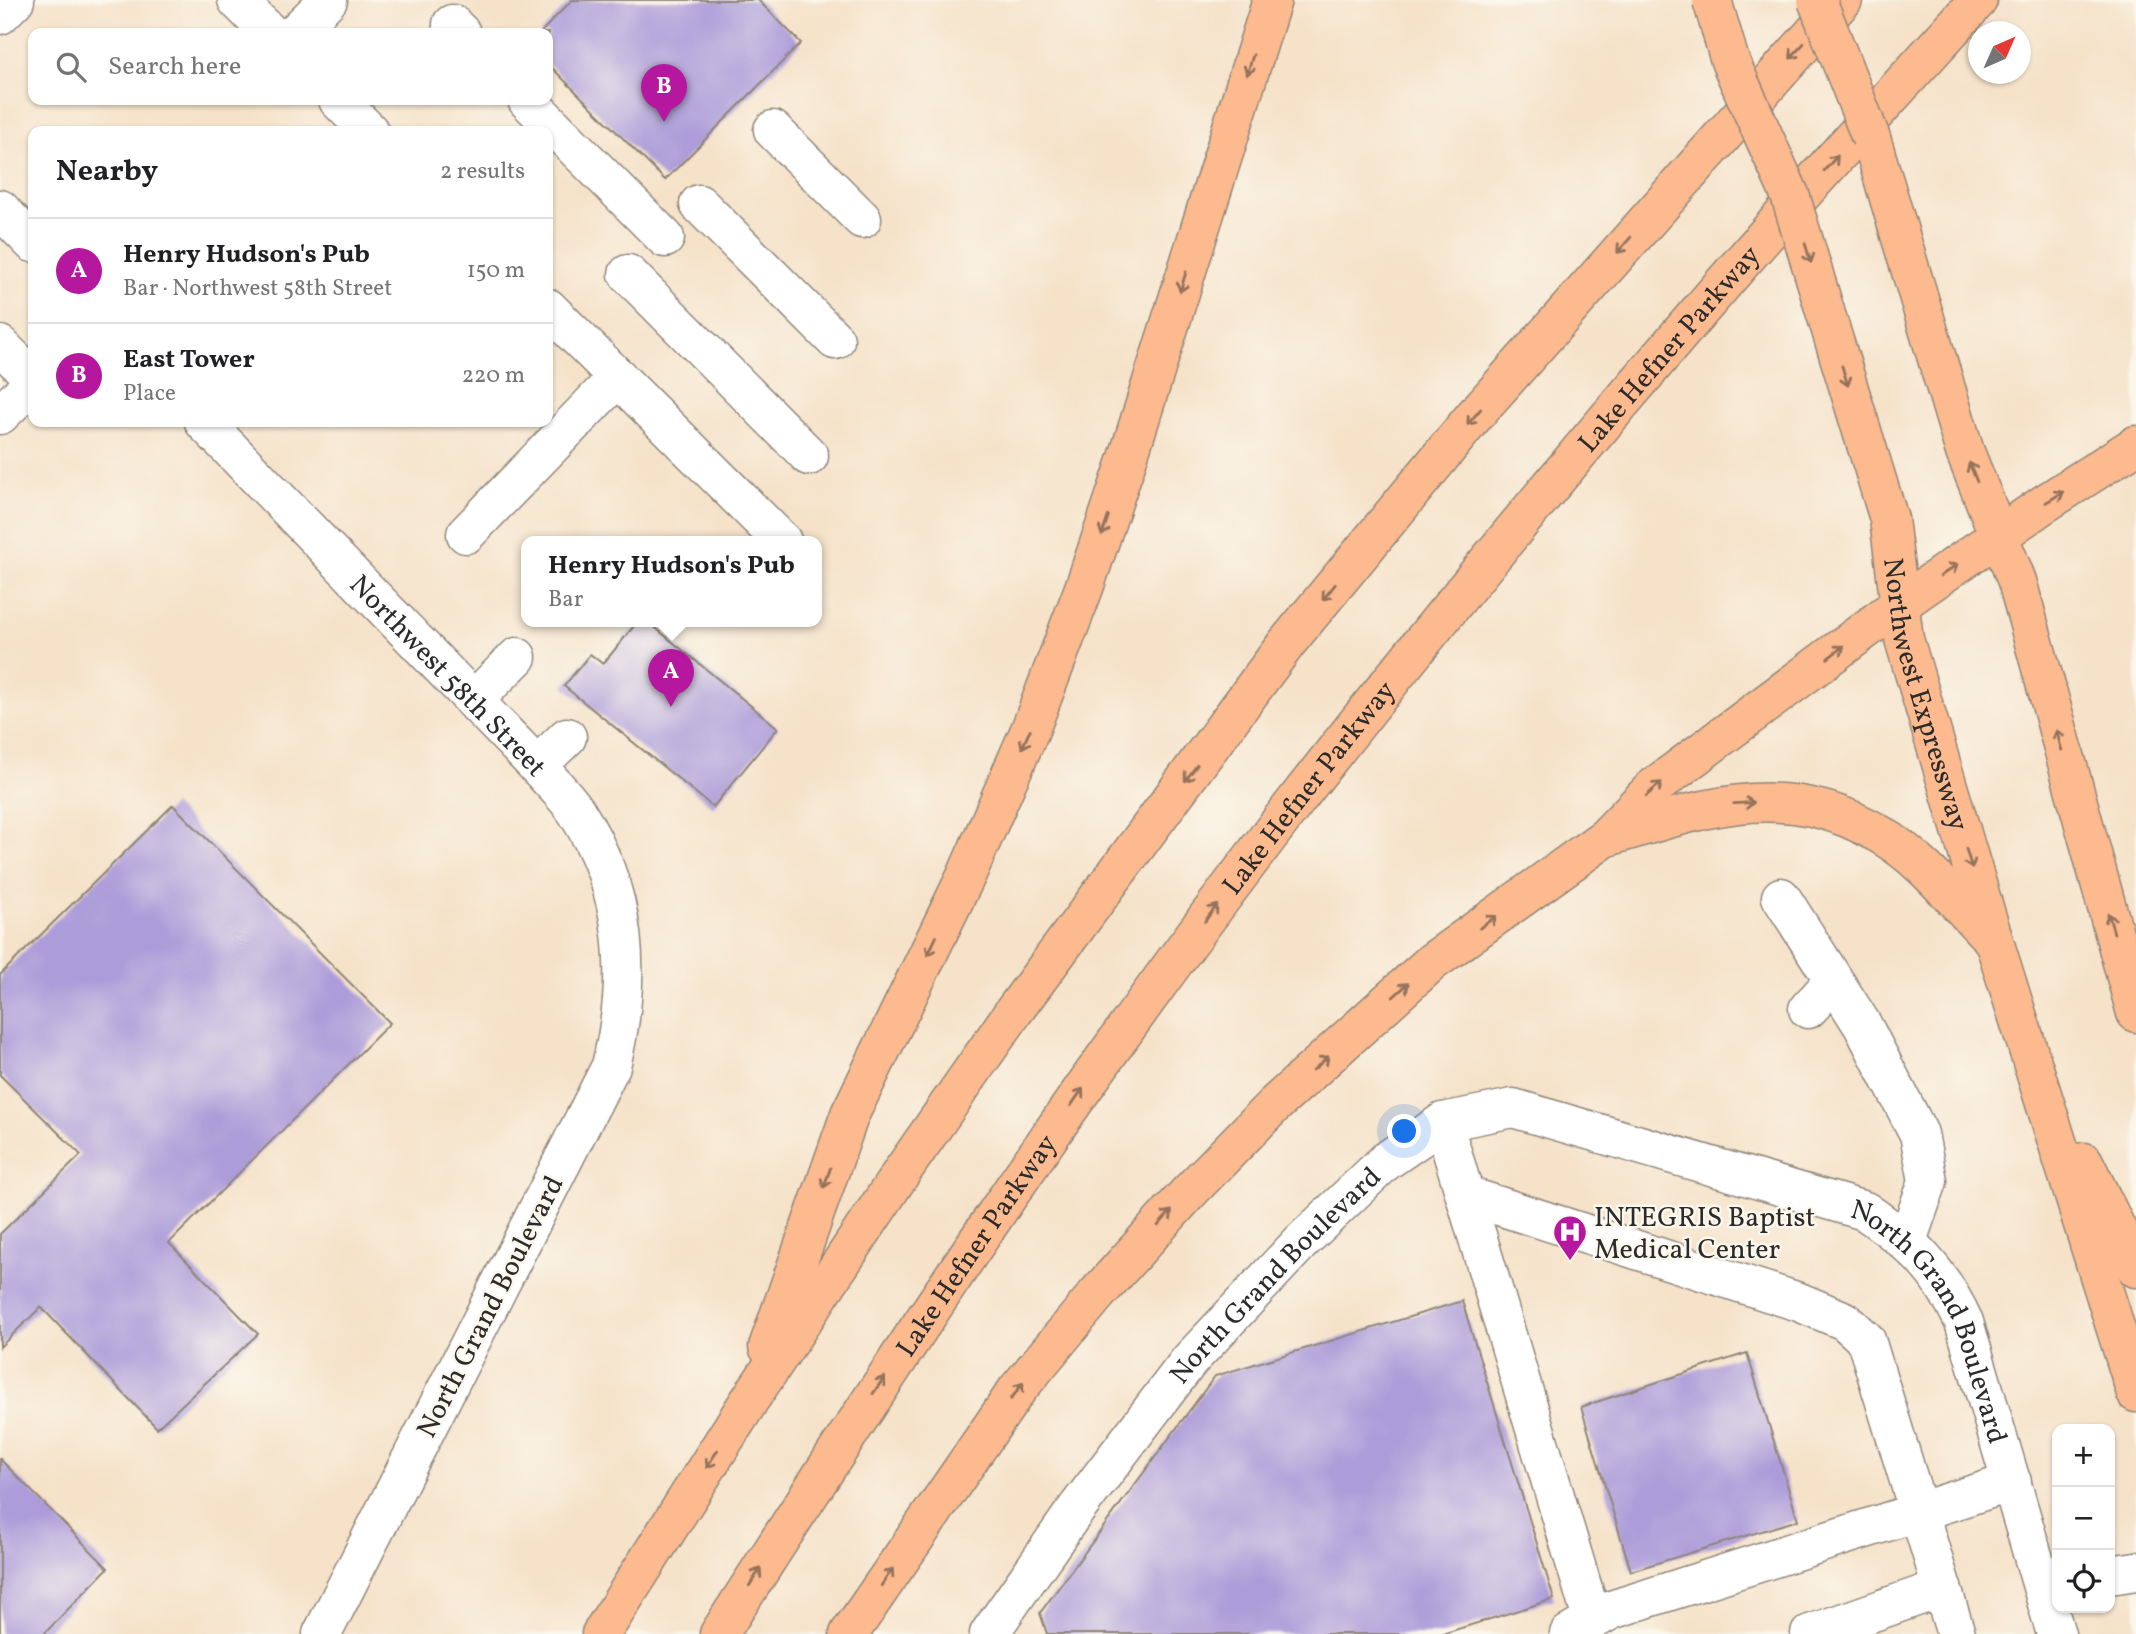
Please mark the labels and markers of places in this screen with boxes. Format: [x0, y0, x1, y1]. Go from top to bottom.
pin: B [641, 64, 687, 122]
pin: A [648, 649, 694, 707]
place label: INTEGRIS Baptist Medical Center [1594, 1199, 1815, 1270]
hospital icon: INTEGRIS Baptist Medical Center [1551, 1213, 1589, 1262]

